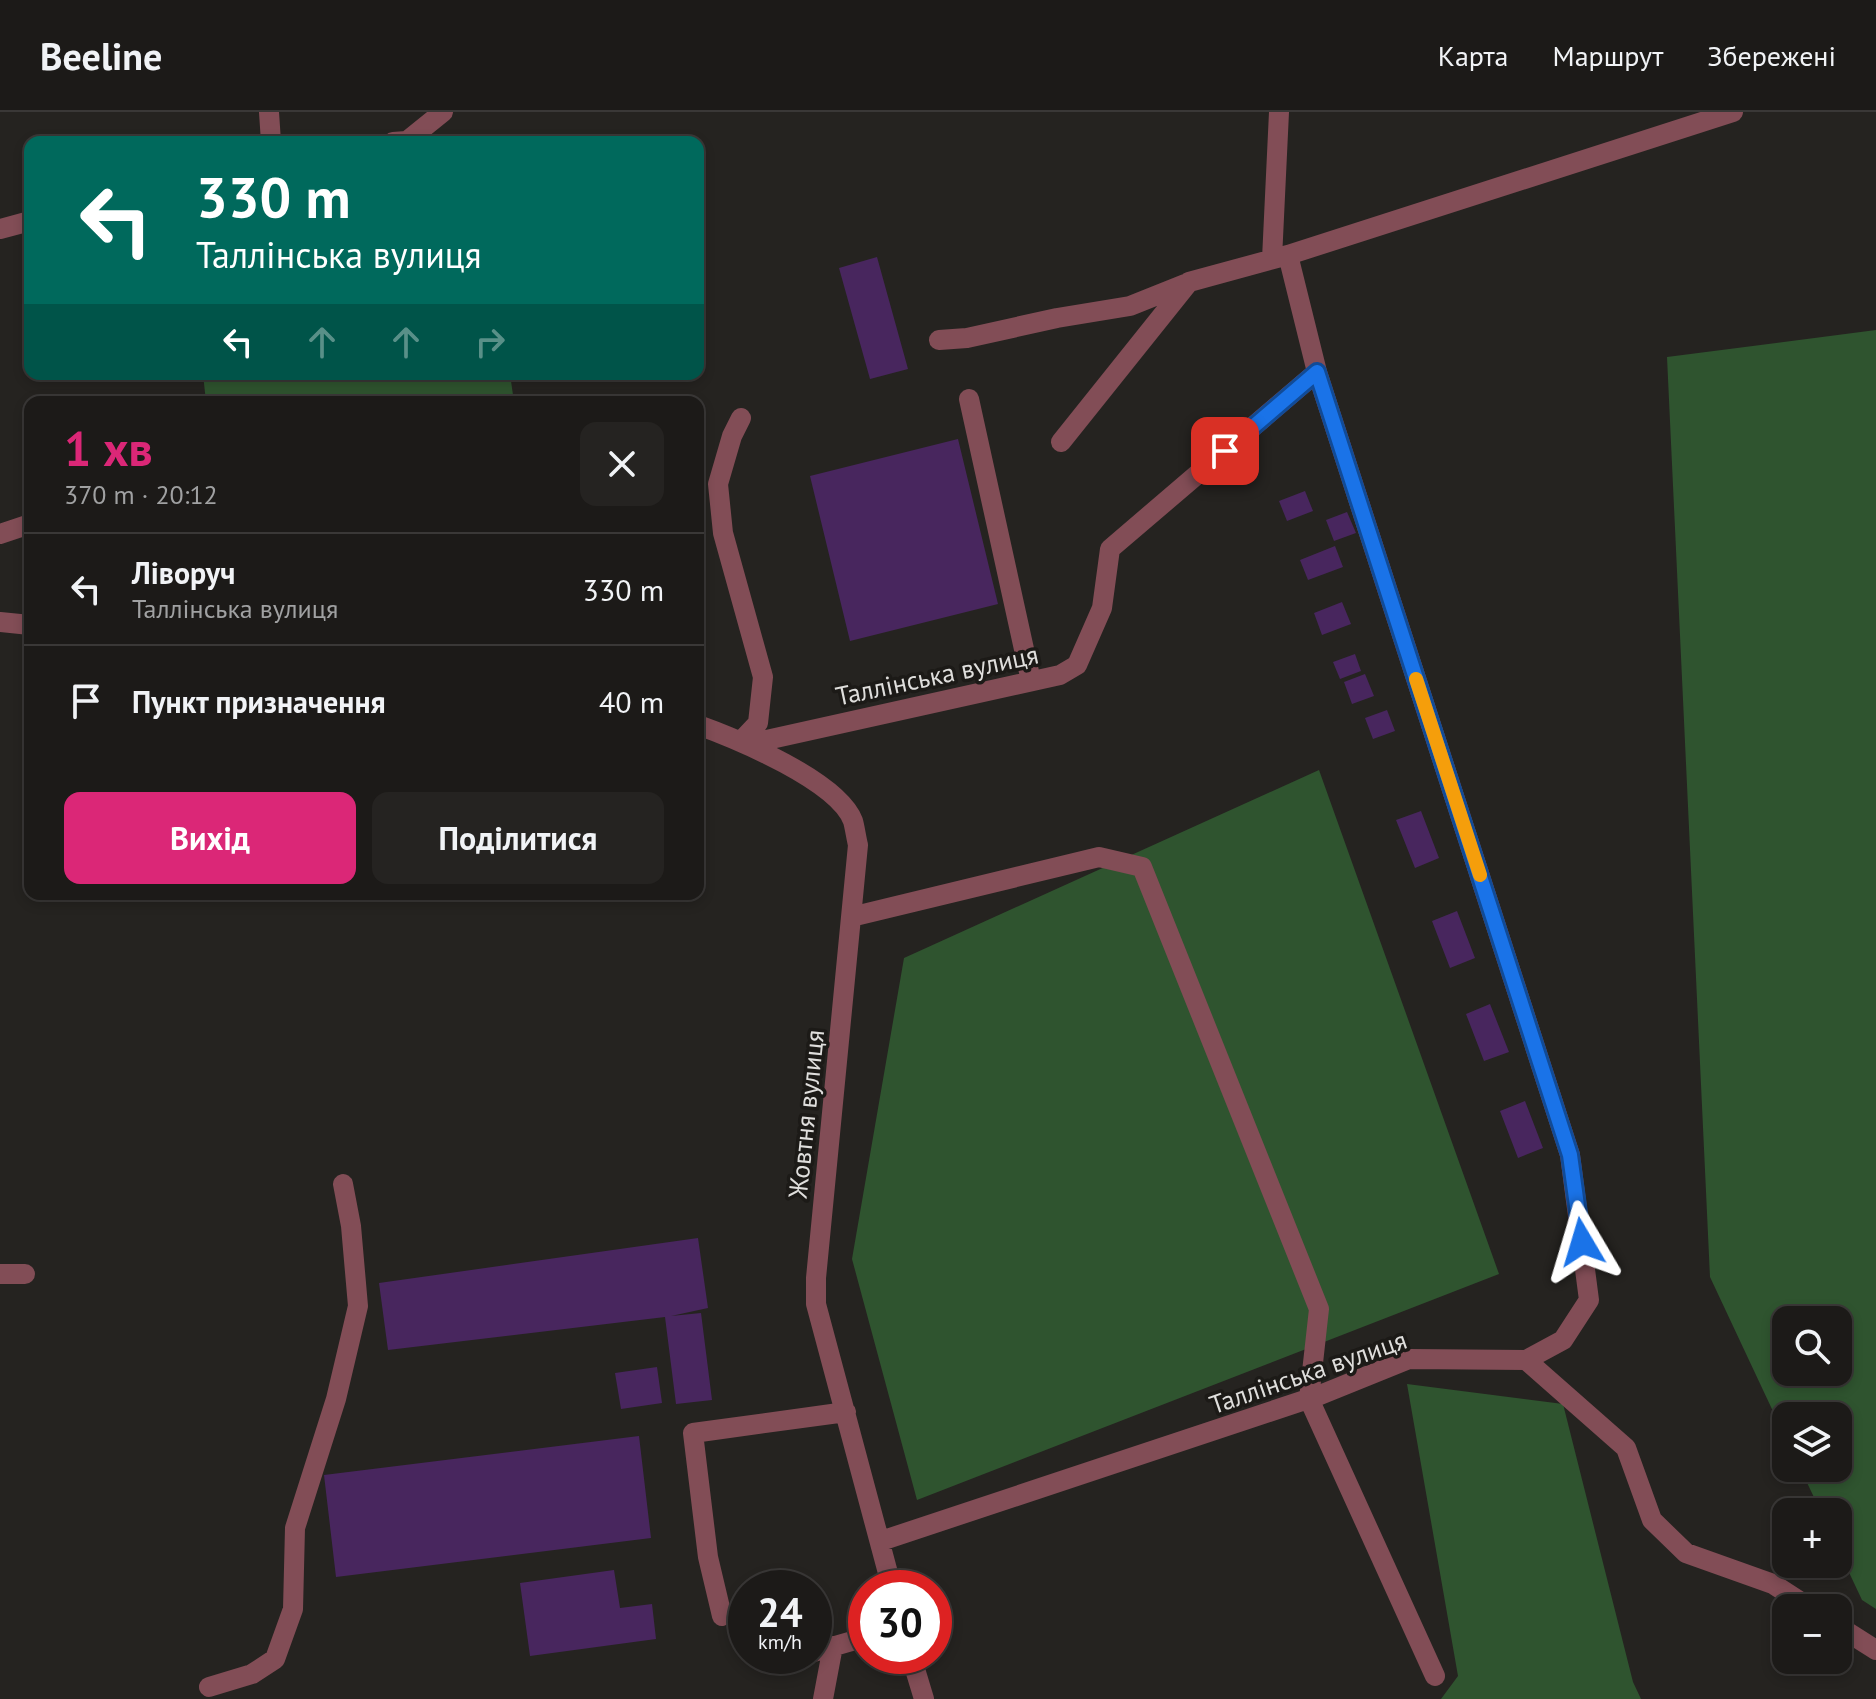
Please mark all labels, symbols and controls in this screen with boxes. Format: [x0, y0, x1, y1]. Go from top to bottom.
text: Beeline [40, 31, 162, 80]
text: Карта [1438, 37, 1509, 74]
text: Маршрут [1553, 37, 1663, 74]
text: Збережені [1707, 37, 1836, 74]
text: 330 m [196, 161, 351, 233]
icon: left [64, 168, 168, 272]
text: Таллінська вулиця [196, 231, 482, 278]
icon: left [216, 320, 260, 364]
icon: ahead [300, 320, 344, 364]
icon: ahead [384, 320, 428, 364]
icon: right [468, 320, 512, 364]
text: 1 хв [64, 417, 153, 479]
pin [1191, 417, 1259, 485]
button: close [580, 422, 664, 506]
icon: arrive [1203, 429, 1247, 473]
text: 370 m · 20:12 [64, 478, 218, 511]
text: Ліворуч [132, 553, 235, 592]
icon: left [64, 567, 108, 611]
text: 330 m [583, 570, 664, 609]
text: Таллінська вулиця [132, 592, 338, 625]
street label: Таллінська вулиця [833, 637, 1041, 713]
icon: arrive [64, 679, 108, 723]
text: Пункт призначення [132, 682, 386, 721]
text: 40 m [599, 682, 664, 721]
button: Вихід [64, 792, 356, 884]
button: Поділитися [372, 792, 664, 884]
street label: Жовтня вулиця [781, 1028, 831, 1201]
position arrow [1540, 1200, 1624, 1284]
map controls [1772, 1306, 1852, 1674]
button: search [1772, 1306, 1852, 1386]
street label: Таллінська вулиця [1205, 1323, 1411, 1421]
button: layers [1772, 1402, 1852, 1482]
button: + [1772, 1498, 1852, 1578]
speed limit sign: 30 [848, 1570, 952, 1674]
text: 24 [757, 1586, 803, 1638]
button: − [1772, 1594, 1852, 1674]
text: km/h [758, 1629, 802, 1655]

